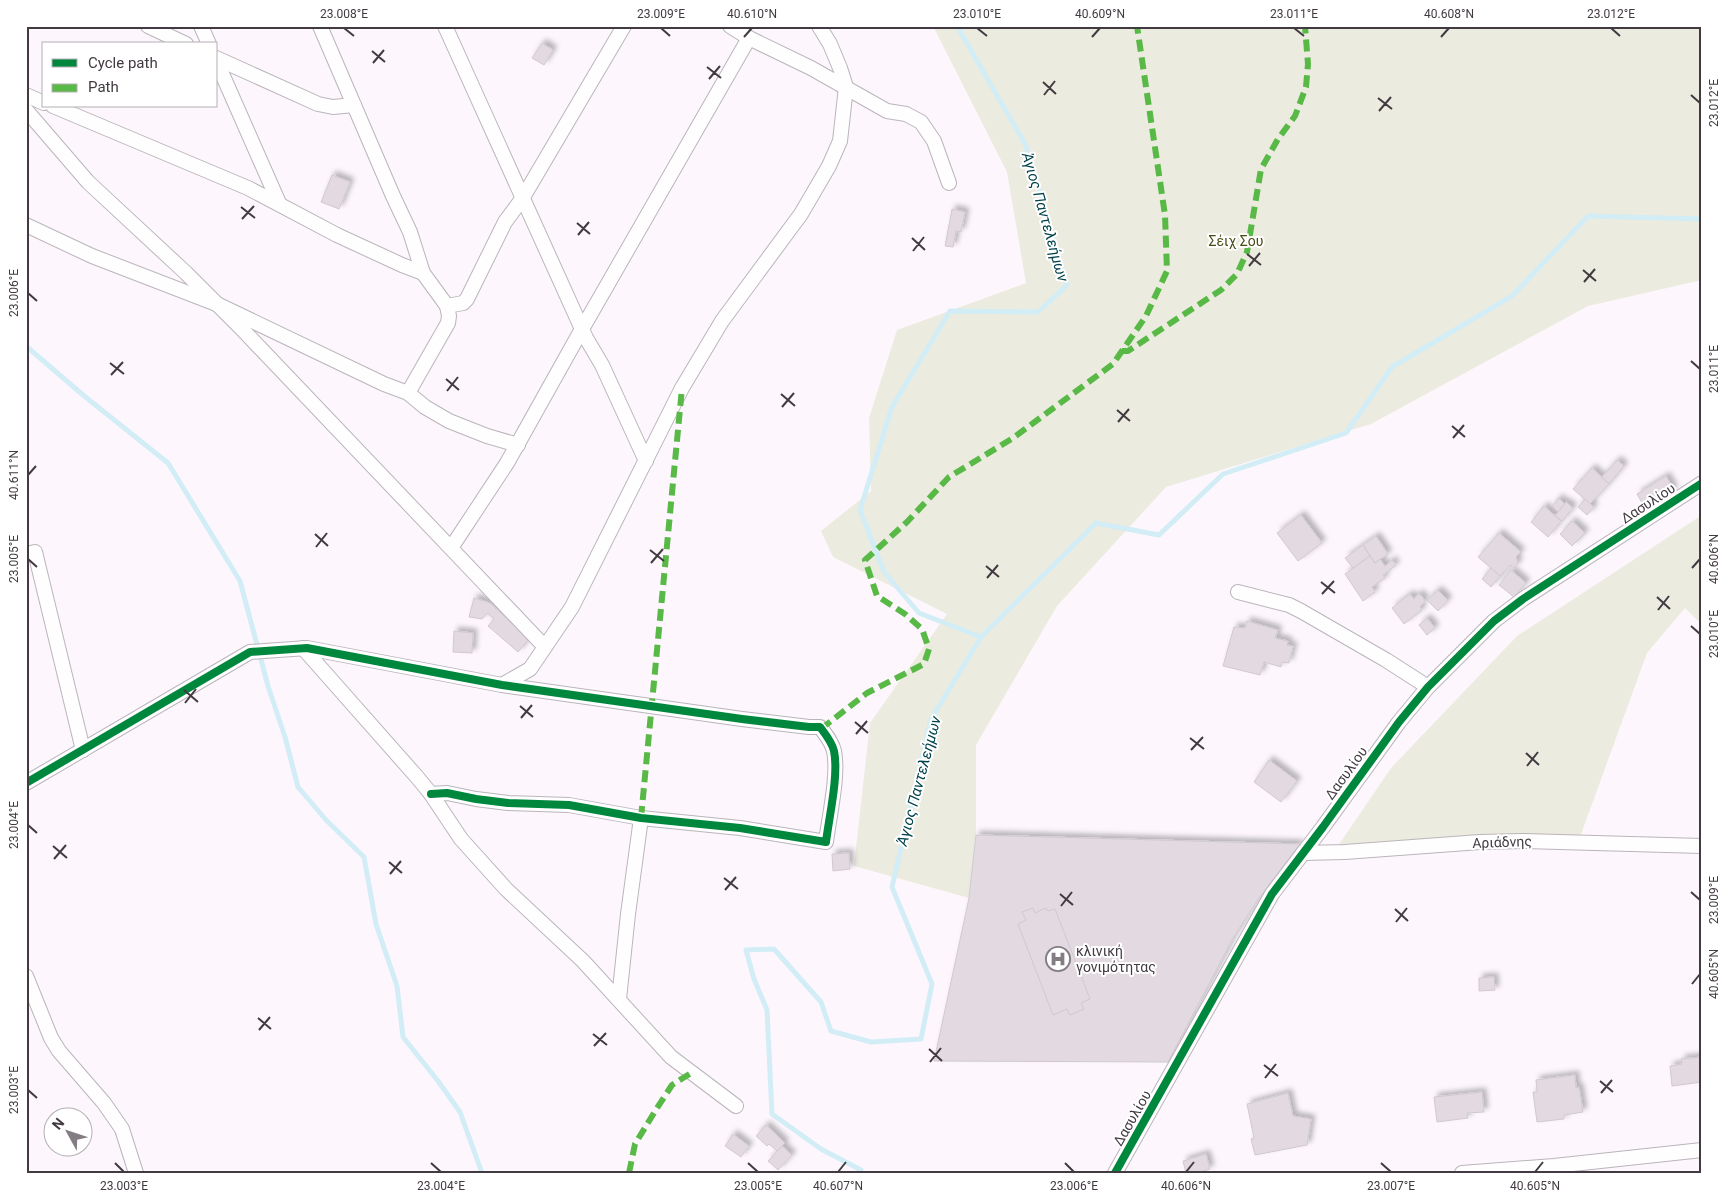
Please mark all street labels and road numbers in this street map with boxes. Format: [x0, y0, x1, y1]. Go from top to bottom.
street label: Δασυλίου [1618, 480, 1678, 526]
street label: Δασυλίου [1322, 744, 1370, 802]
street label: Αριάδνης [1472, 833, 1532, 851]
street label: Δασυλίου [1110, 1087, 1154, 1149]

